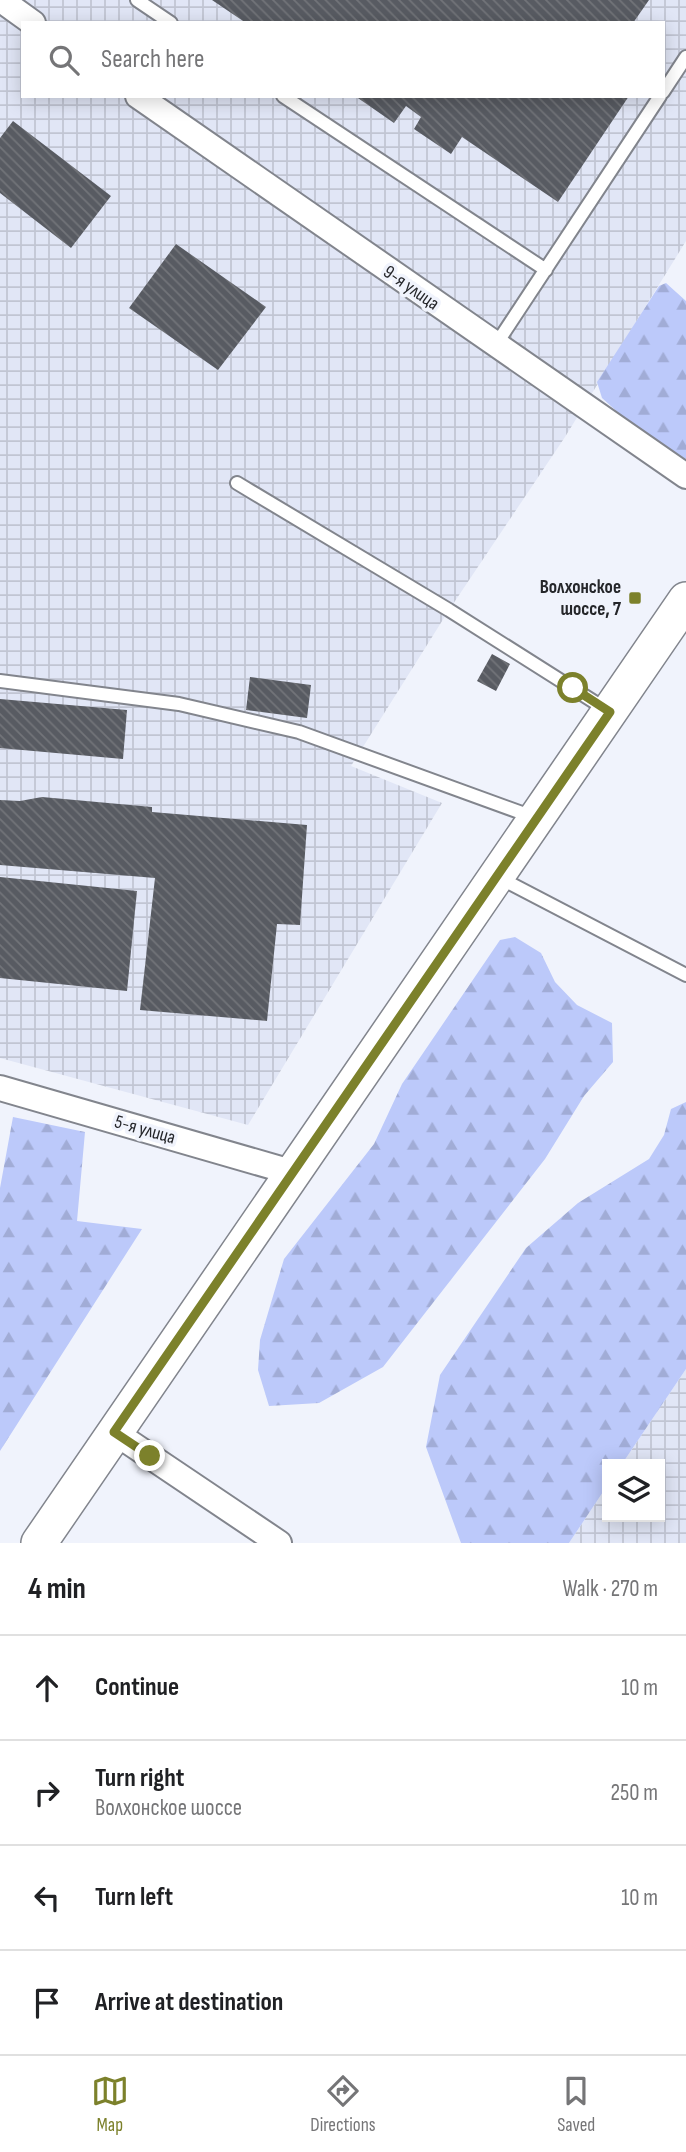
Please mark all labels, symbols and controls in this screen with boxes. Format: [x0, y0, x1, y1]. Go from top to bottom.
search box [21, 21, 665, 98]
icon: search [45, 41, 83, 79]
text: Search here [101, 44, 204, 75]
street label: 9-я улица [379, 261, 443, 315]
place label: Волхонское шоссе, 7 [540, 576, 622, 621]
marker: Волхонское шоссе, 7 [627, 590, 643, 606]
route start [557, 672, 588, 703]
street label: 5-я улица [112, 1110, 178, 1150]
route end [134, 1440, 165, 1471]
map controls [602, 1459, 665, 1522]
button: layers [602, 1459, 665, 1522]
text: 4 min [28, 1571, 86, 1607]
text: Walk · 270 m [563, 1575, 658, 1603]
icon: ahead [28, 1669, 66, 1707]
text: Continue [95, 1672, 179, 1703]
text: 10 m [621, 1674, 658, 1702]
text: Turn right [95, 1763, 184, 1794]
icon: right [28, 1774, 66, 1812]
text: 250 m [611, 1779, 658, 1807]
text: Волхонское шоссе [95, 1794, 242, 1822]
icon: left [28, 1879, 66, 1917]
text: Turn left [95, 1882, 173, 1913]
text: 10 m [621, 1884, 658, 1912]
icon: arrive [28, 1984, 66, 2022]
text: Arrive at destination [95, 1987, 283, 2018]
tab: Map [91, 2072, 129, 2137]
tab: Directions [310, 2072, 376, 2137]
tab: Saved [557, 2072, 595, 2137]

